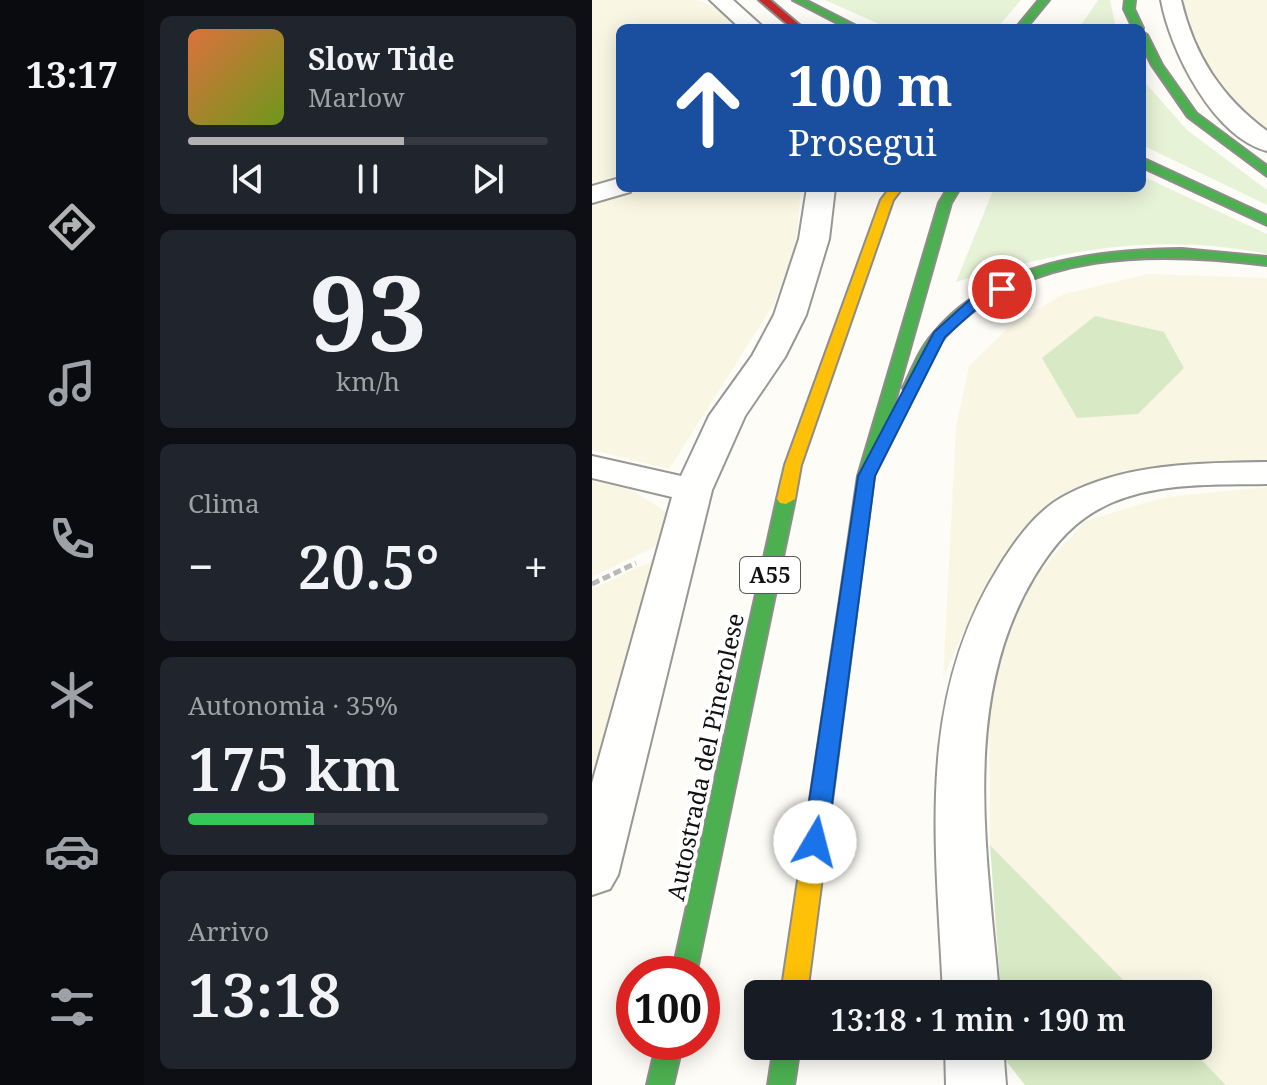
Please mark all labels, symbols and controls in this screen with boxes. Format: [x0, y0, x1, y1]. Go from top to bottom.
text: Slow Tide [308, 38, 455, 79]
text: 100 m [788, 46, 953, 122]
text: 13:17 [26, 50, 118, 99]
icon: ahead [656, 56, 760, 160]
text: Marlow [308, 79, 405, 115]
text: Prosegui [788, 118, 937, 167]
icon: previous [226, 157, 270, 201]
icon: pause [346, 157, 390, 201]
icon: next [466, 157, 510, 201]
icon: directions [44, 199, 100, 255]
text: 93 [309, 240, 427, 381]
pin [968, 255, 1036, 323]
icon: arrive [980, 267, 1024, 311]
icon: music [44, 355, 100, 411]
text: km/h [336, 363, 400, 399]
text: Clima [188, 485, 260, 521]
icon: phone [44, 511, 100, 567]
text: 20.5° [297, 525, 439, 607]
text: − [188, 536, 213, 596]
text: + [523, 536, 548, 596]
road number: A55 [740, 557, 800, 593]
street label: Autostrada del Pinerolese [658, 610, 751, 903]
icon: climate [44, 667, 100, 723]
text: Autonomia · 35% [188, 687, 398, 723]
text: 175 km [188, 727, 400, 809]
position arrow [773, 800, 857, 884]
icon: car [44, 823, 100, 879]
text: Arrivo [188, 913, 269, 949]
text: 13:18 [188, 953, 341, 1035]
speed limit sign: 100 [616, 956, 720, 1060]
icon: filters [44, 979, 100, 1035]
text: 13:18 · 1 min · 190 m [830, 999, 1126, 1040]

